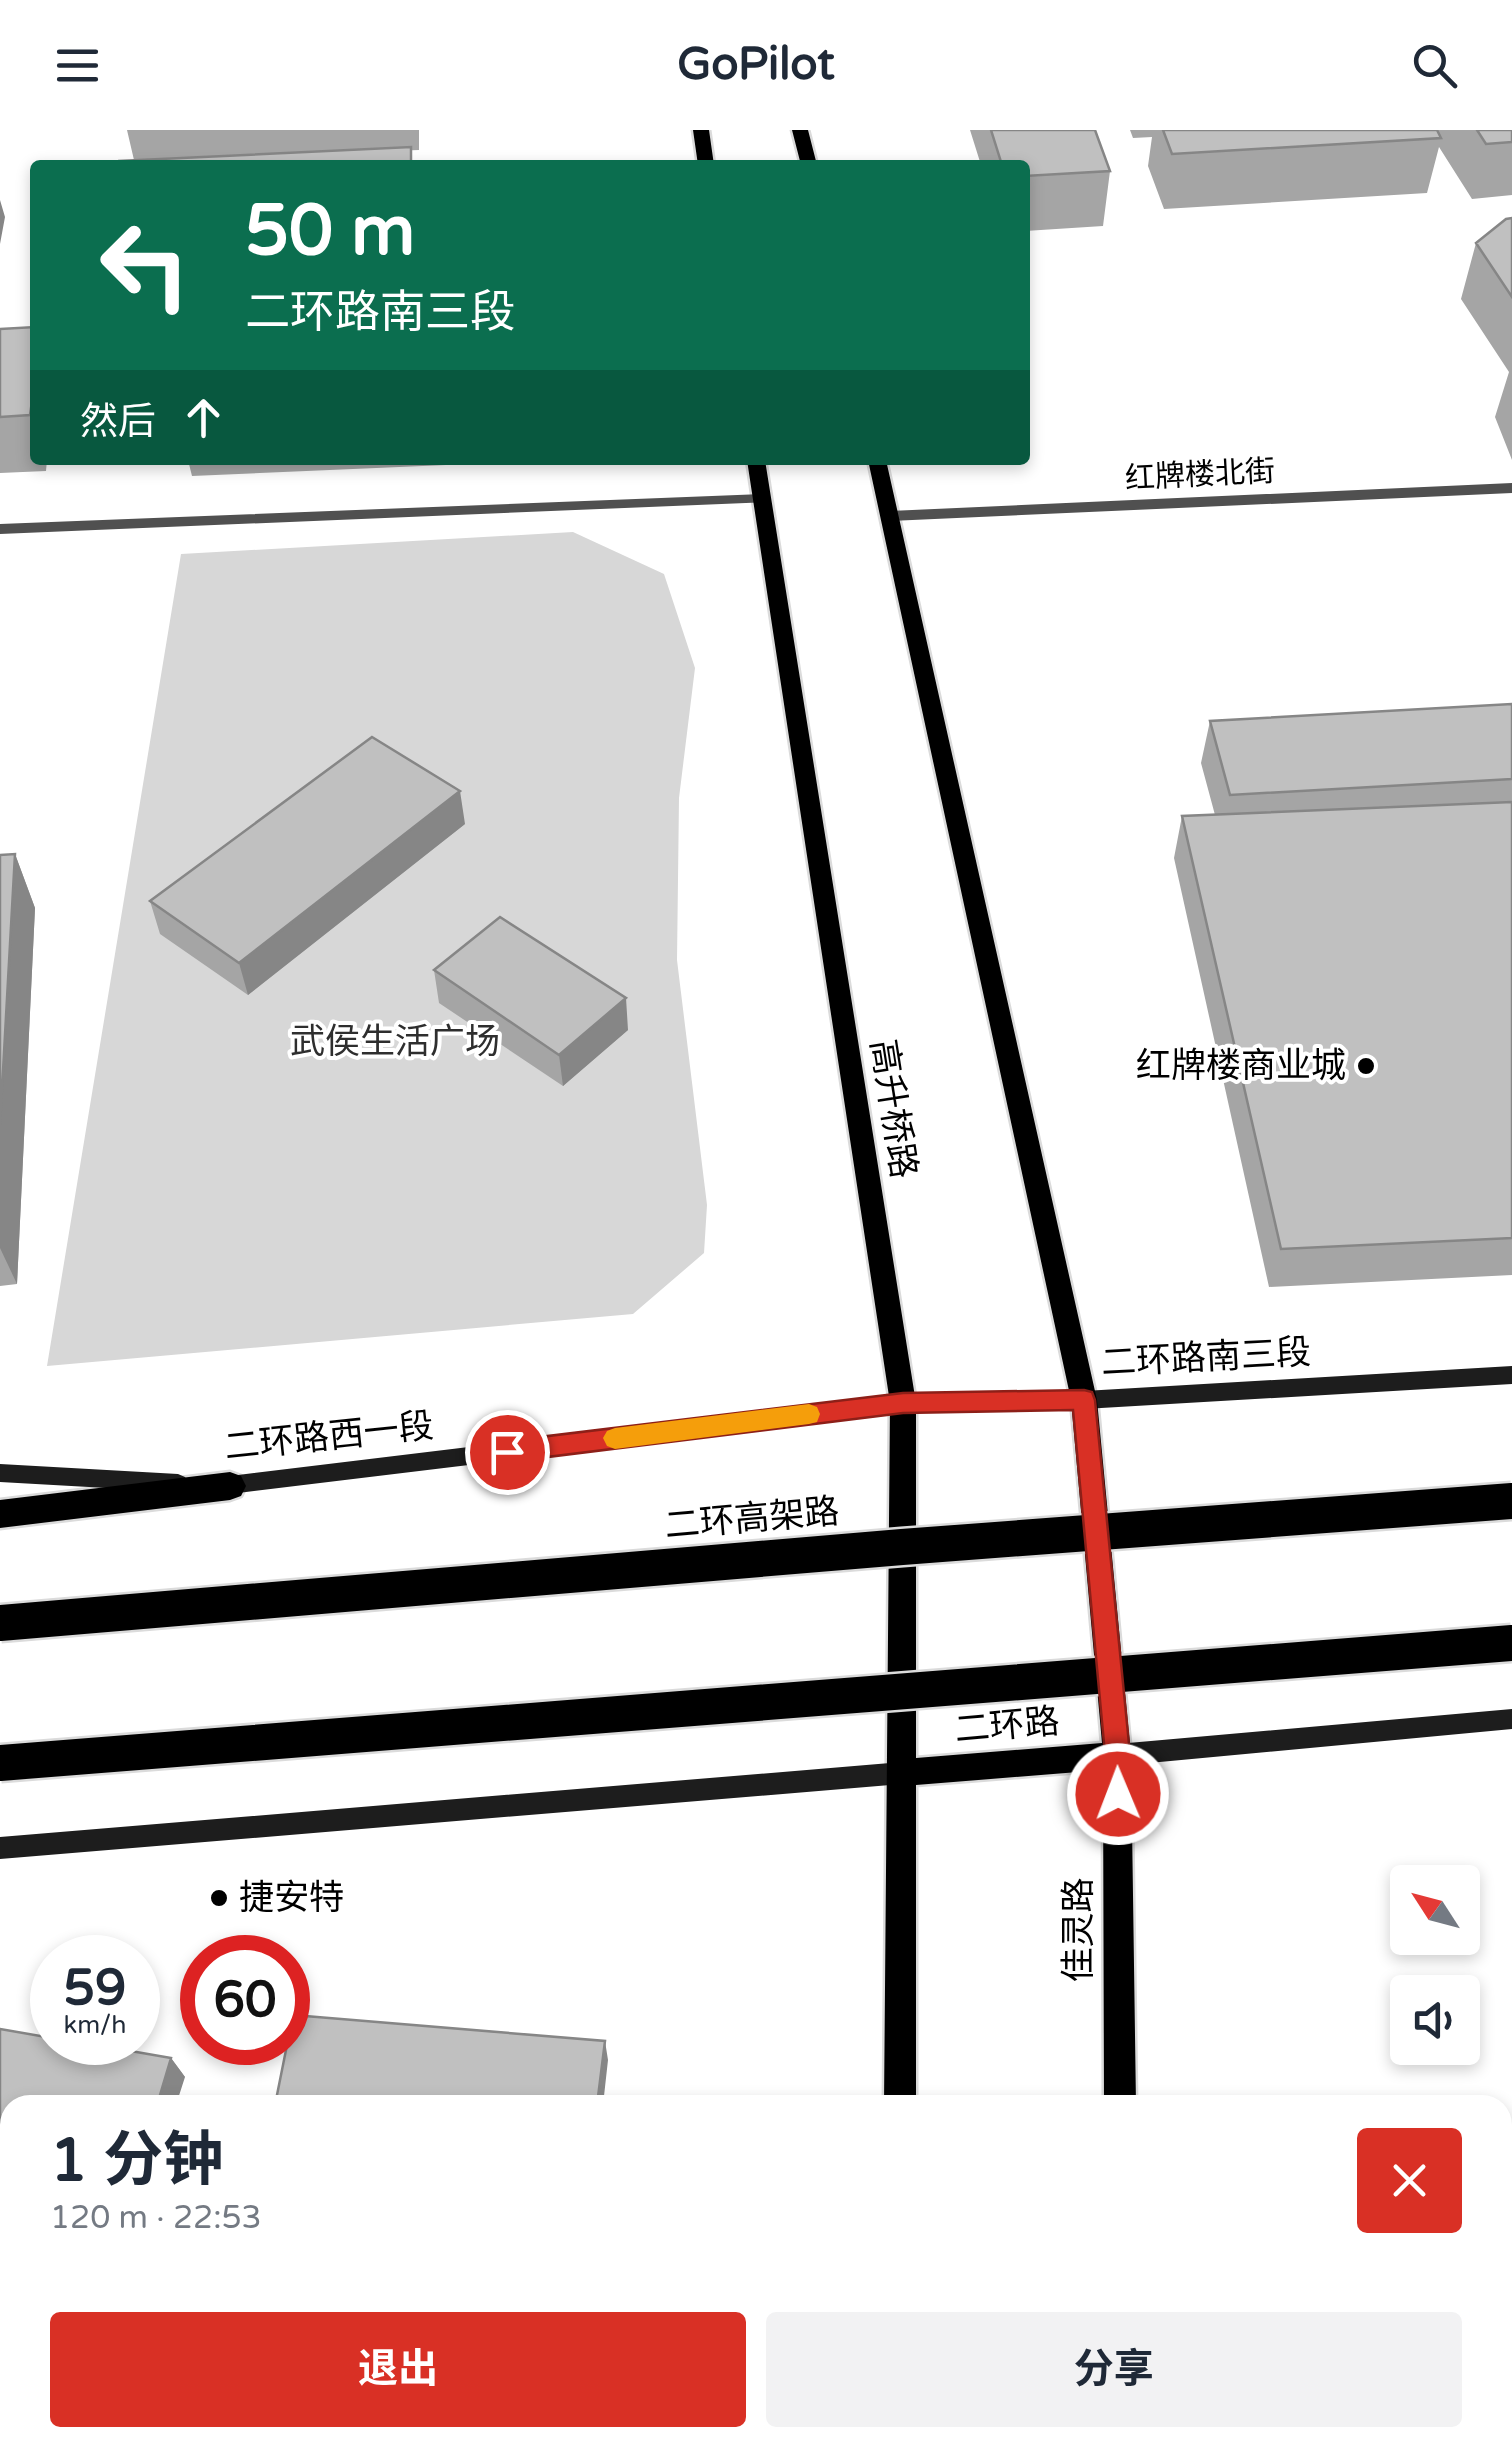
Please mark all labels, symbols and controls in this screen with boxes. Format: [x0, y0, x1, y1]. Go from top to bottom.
icon: menu [50, 38, 105, 93]
text: GoPilot [677, 38, 835, 92]
icon: search [1407, 38, 1462, 93]
text: 50 m [245, 190, 415, 274]
icon: left [80, 200, 210, 330]
text: 二环路南三段 [245, 286, 515, 340]
icon: ahead [176, 390, 231, 445]
text: 然后 [80, 399, 156, 445]
street label: 红牌楼北街 [1124, 453, 1276, 497]
park label: 武侯生活广场 [290, 1021, 500, 1063]
street label: 高升桥路 [861, 1037, 925, 1181]
place label: 红牌楼商业城 [1136, 1045, 1346, 1087]
marker: 红牌楼商业城 [1355, 1055, 1377, 1077]
street label: 二环路南三段 [1100, 1332, 1312, 1384]
street label: 二环路西一段 [222, 1405, 436, 1469]
pin [465, 1410, 550, 1495]
icon: arrive [480, 1425, 535, 1480]
street label: 二环高架路 [663, 1490, 841, 1548]
street label: 二环路 [953, 1701, 1061, 1751]
position arrow [1066, 1742, 1170, 1846]
north arrow [1390, 1865, 1480, 1955]
map controls [1390, 1865, 1480, 2065]
place label: 捷安特 [239, 1877, 344, 1919]
street label: 佳灵路 [1058, 1877, 1100, 1983]
marker: 捷安特 [208, 1887, 230, 1909]
speed limit sign: 60 [180, 1935, 310, 2065]
text: 59 [64, 1958, 126, 2018]
button: sound [1390, 1975, 1480, 2065]
text: km/h [64, 2010, 126, 2040]
text: 1 分钟 [50, 2125, 223, 2197]
button: close [1357, 2128, 1462, 2233]
text: 120 m · 22:53 [50, 2199, 262, 2237]
button: 退出 [50, 2312, 746, 2427]
button: 分享 [766, 2312, 1462, 2427]

